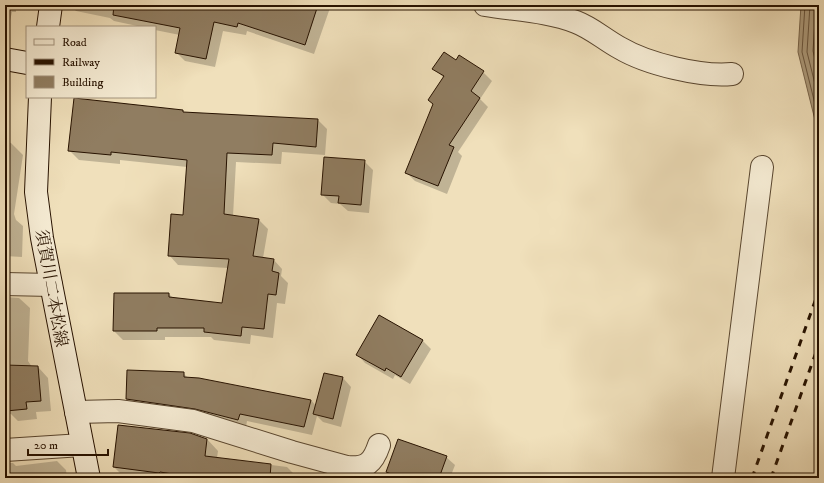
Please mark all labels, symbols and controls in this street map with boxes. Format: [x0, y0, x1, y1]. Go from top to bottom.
legend [26, 26, 156, 98]
text: Road [62, 35, 87, 50]
text: Railway [62, 55, 100, 70]
text: Building [62, 75, 103, 90]
street label: 須賀川二本松線 [30, 228, 72, 349]
scale bar [28, 431, 108, 457]
text: 20 m [34, 438, 58, 453]

